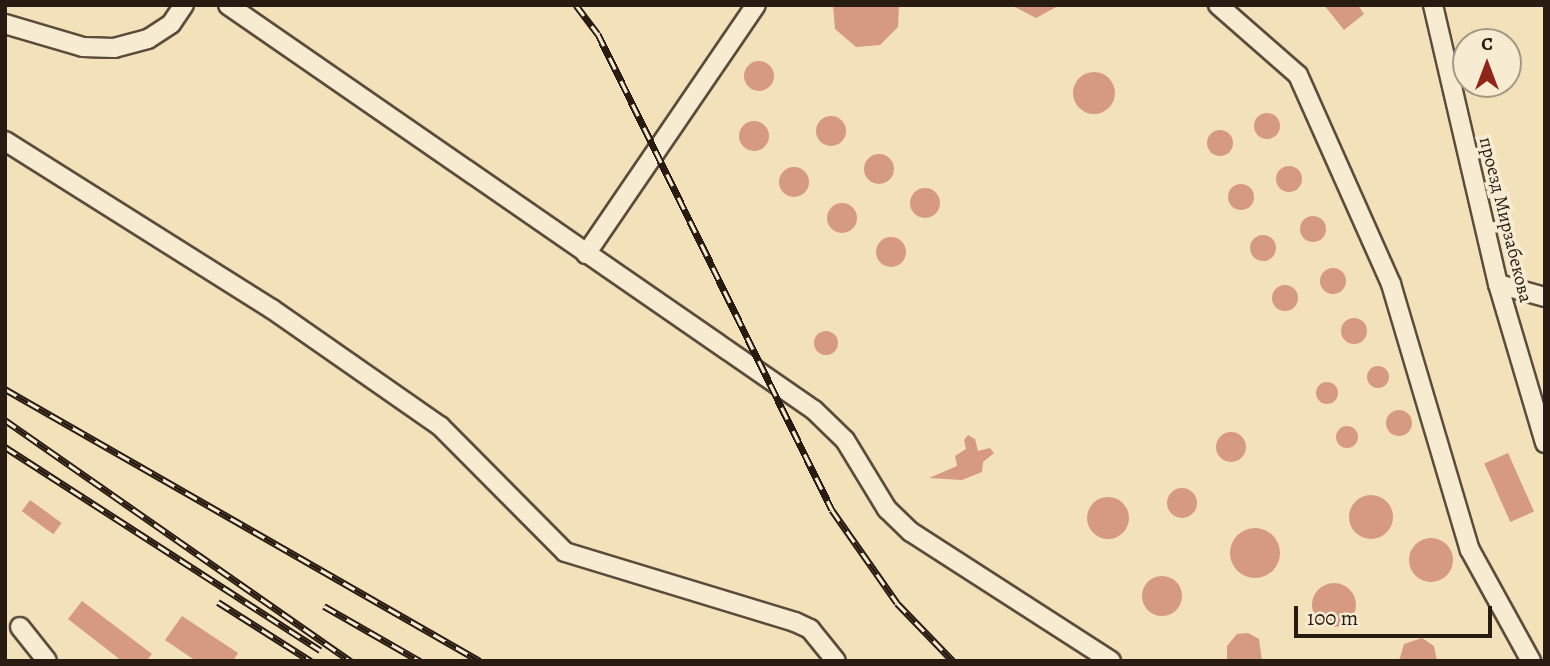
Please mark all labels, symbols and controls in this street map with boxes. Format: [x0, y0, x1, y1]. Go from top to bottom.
north arrow [1452, 28, 1522, 98]
text: С [1481, 31, 1493, 57]
street label: проезд Мирзабекова [1473, 135, 1537, 305]
scale bar [1298, 592, 1496, 636]
text: 100 m [1307, 604, 1358, 632]

